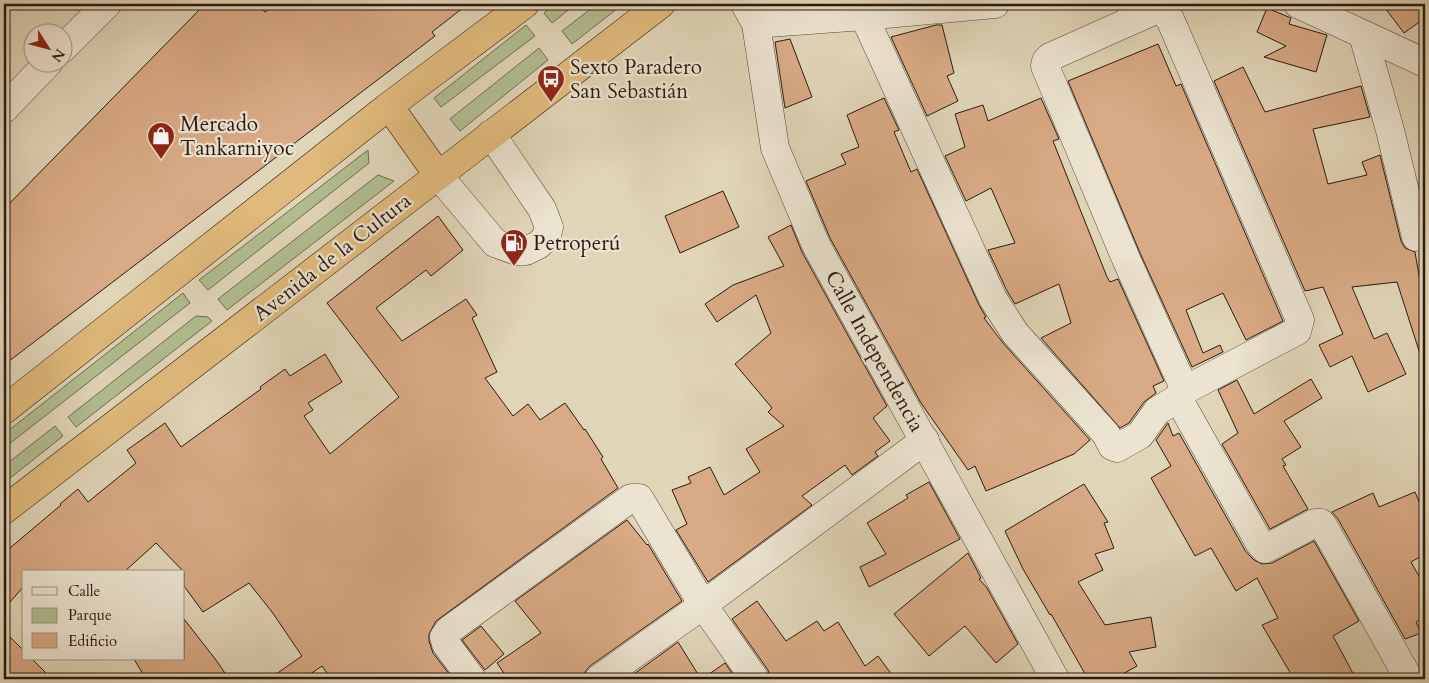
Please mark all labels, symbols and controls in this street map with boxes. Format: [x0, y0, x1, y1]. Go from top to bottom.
north arrow [22, 22, 72, 72]
text: N [47, 45, 69, 66]
place label: Sexto Paradero San Sebastián [570, 53, 702, 106]
bus stop icon: Sexto Paradero San Sebastián [536, 64, 566, 103]
place label: Mercado Tankarniyoc [180, 110, 294, 163]
shop icon: Mercado Tankarniyoc [146, 121, 176, 160]
street label: Avenida de la Cultura [247, 187, 417, 328]
fuel station icon: Petroperú [499, 228, 529, 267]
place label: Petroperú [533, 229, 620, 258]
street label: Calle Independencia [818, 265, 931, 437]
legend [22, 570, 185, 660]
text: Calle [68, 581, 101, 601]
text: Parque [68, 605, 112, 625]
text: Edificio [68, 631, 117, 651]

